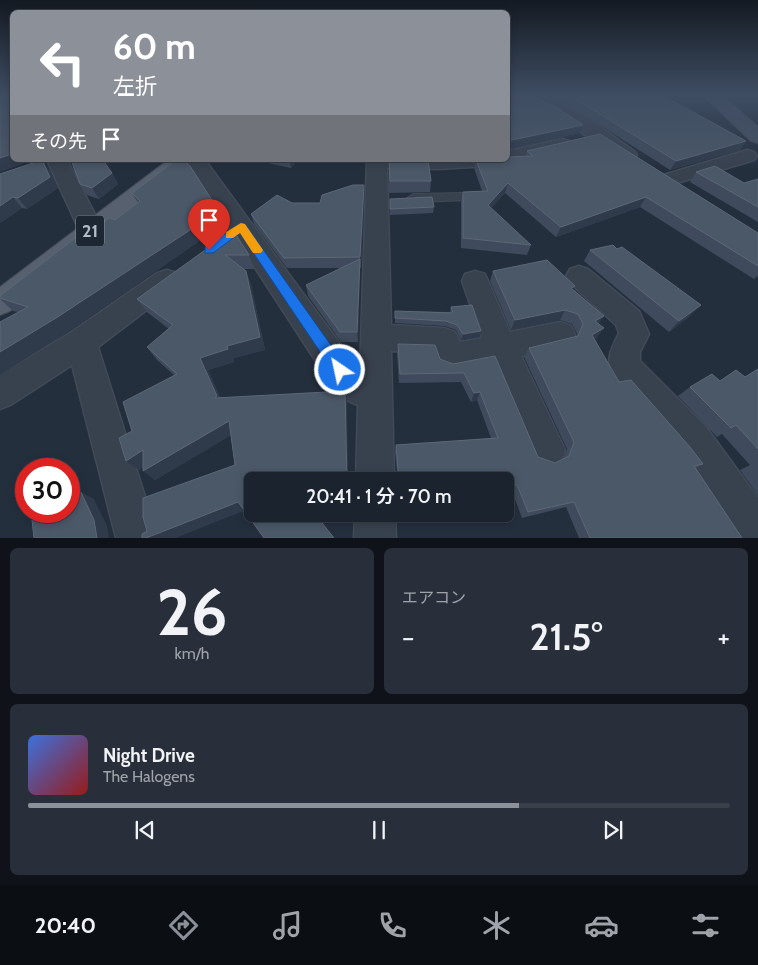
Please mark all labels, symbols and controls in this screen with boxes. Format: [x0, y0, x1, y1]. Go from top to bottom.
text: 60 m [113, 25, 196, 68]
icon: left [30, 30, 95, 95]
text: 左折 [113, 73, 157, 100]
icon: arrive [97, 125, 125, 153]
text: その先 [30, 130, 87, 153]
pin [188, 199, 230, 250]
icon: arrive [195, 206, 223, 234]
road number: 21 [76, 216, 104, 247]
position arrow [313, 343, 365, 395]
speed limit sign: 30 [15, 458, 80, 523]
text: 20:41 · 1 分 · 70 m [306, 485, 452, 508]
text: 26 [157, 572, 227, 651]
text: エアコン [402, 588, 466, 607]
text: 21.5° [529, 613, 603, 660]
text: − [402, 620, 414, 654]
text: + [718, 620, 730, 654]
text: km/h [174, 644, 210, 663]
text: Night Drive [103, 744, 195, 767]
text: The Halogens [103, 767, 195, 786]
icon: previous [131, 816, 159, 844]
icon: pause [365, 816, 393, 844]
icon: next [599, 816, 627, 844]
icon: directions [166, 908, 201, 943]
icon: music [270, 908, 305, 943]
icon: phone [375, 908, 410, 943]
icon: climate [479, 908, 514, 943]
icon: car [584, 908, 619, 943]
icon: filters [688, 908, 723, 943]
text: 20:40 [35, 912, 96, 939]

